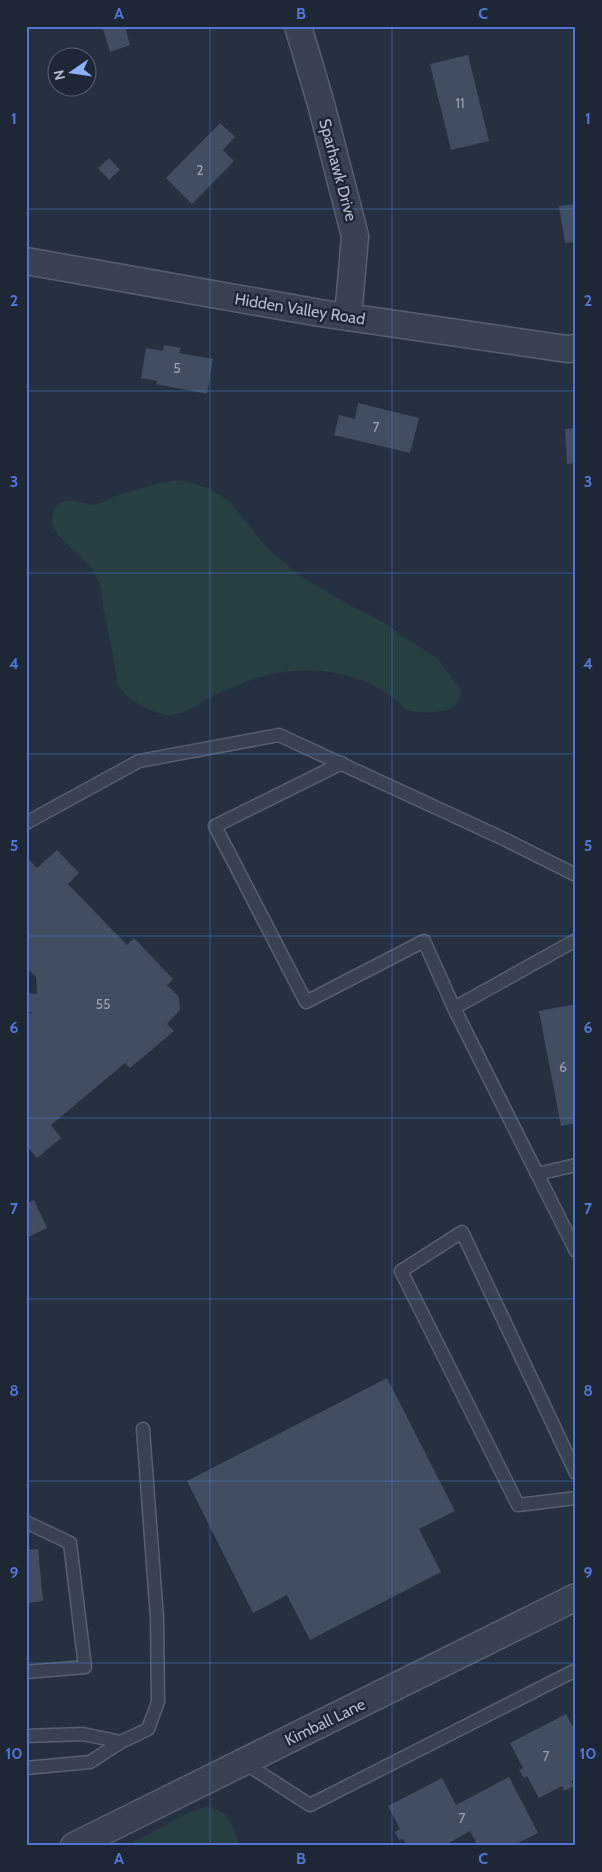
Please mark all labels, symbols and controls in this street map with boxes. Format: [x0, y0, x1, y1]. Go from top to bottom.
text: A [114, 4, 124, 23]
text: B [296, 4, 306, 23]
text: C [478, 4, 488, 23]
north arrow [48, 48, 98, 98]
text: N [49, 68, 69, 82]
house number: 11 [455, 94, 465, 112]
text: 1 [11, 109, 17, 128]
text: 1 [585, 109, 591, 128]
street label: Sparhawk Drive [315, 117, 361, 223]
house number: 2 [196, 161, 204, 179]
street label: Hidden Valley Road [233, 289, 367, 329]
text: 2 [10, 291, 18, 310]
text: 2 [584, 291, 592, 310]
house number: 5 [173, 359, 181, 377]
house number: 7 [372, 418, 380, 436]
text: 3 [10, 472, 18, 491]
text: 3 [584, 472, 592, 491]
text: 4 [9, 654, 19, 673]
text: 4 [583, 654, 593, 673]
text: 5 [10, 836, 18, 855]
text: 5 [584, 836, 592, 855]
house number: 55 [95, 995, 111, 1013]
text: 6 [10, 1018, 19, 1037]
text: 6 [584, 1018, 593, 1037]
house number: 6 [559, 1058, 567, 1076]
text: 7 [10, 1199, 19, 1218]
text: 7 [584, 1199, 593, 1218]
text: 8 [9, 1381, 19, 1400]
text: 8 [583, 1381, 593, 1400]
text: 9 [10, 1563, 19, 1582]
text: 9 [584, 1563, 593, 1582]
street label: Kimball Lane [282, 1694, 368, 1750]
text: 10 [5, 1744, 23, 1763]
text: 10 [579, 1744, 597, 1763]
house number: 7 [542, 1747, 550, 1765]
house number: 7 [458, 1809, 466, 1827]
text: A [114, 1849, 124, 1868]
text: B [296, 1849, 306, 1868]
text: C [478, 1849, 488, 1868]

